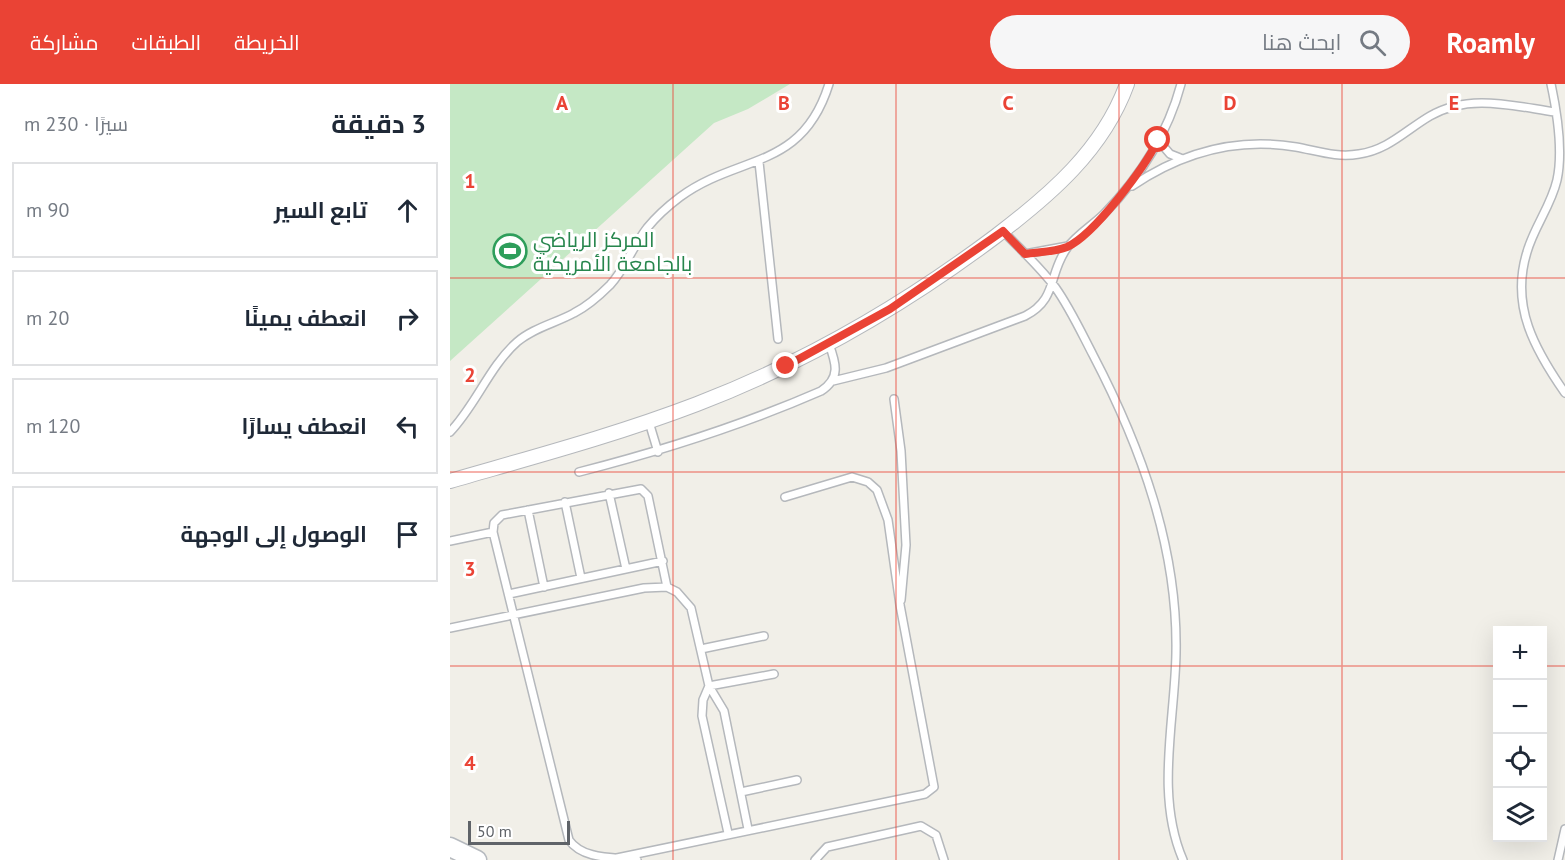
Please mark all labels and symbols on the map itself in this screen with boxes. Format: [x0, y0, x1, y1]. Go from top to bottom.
text: A [556, 90, 569, 116]
text: B [778, 90, 790, 116]
text: C [1002, 90, 1014, 116]
text: D [1224, 90, 1237, 116]
text: E [1449, 90, 1459, 116]
route start [1144, 126, 1170, 152]
text: 1 [464, 168, 476, 194]
place label: المركز الرياضي بالجامعة الأمريكية [533, 226, 692, 277]
sports icon: المركز الرياضي بالجامعة الأمريكية [492, 233, 528, 269]
route end [772, 352, 798, 378]
text: 2 [464, 362, 476, 388]
text: 3 [464, 556, 476, 582]
text: 4 [464, 750, 476, 776]
scale bar [468, 818, 570, 846]

